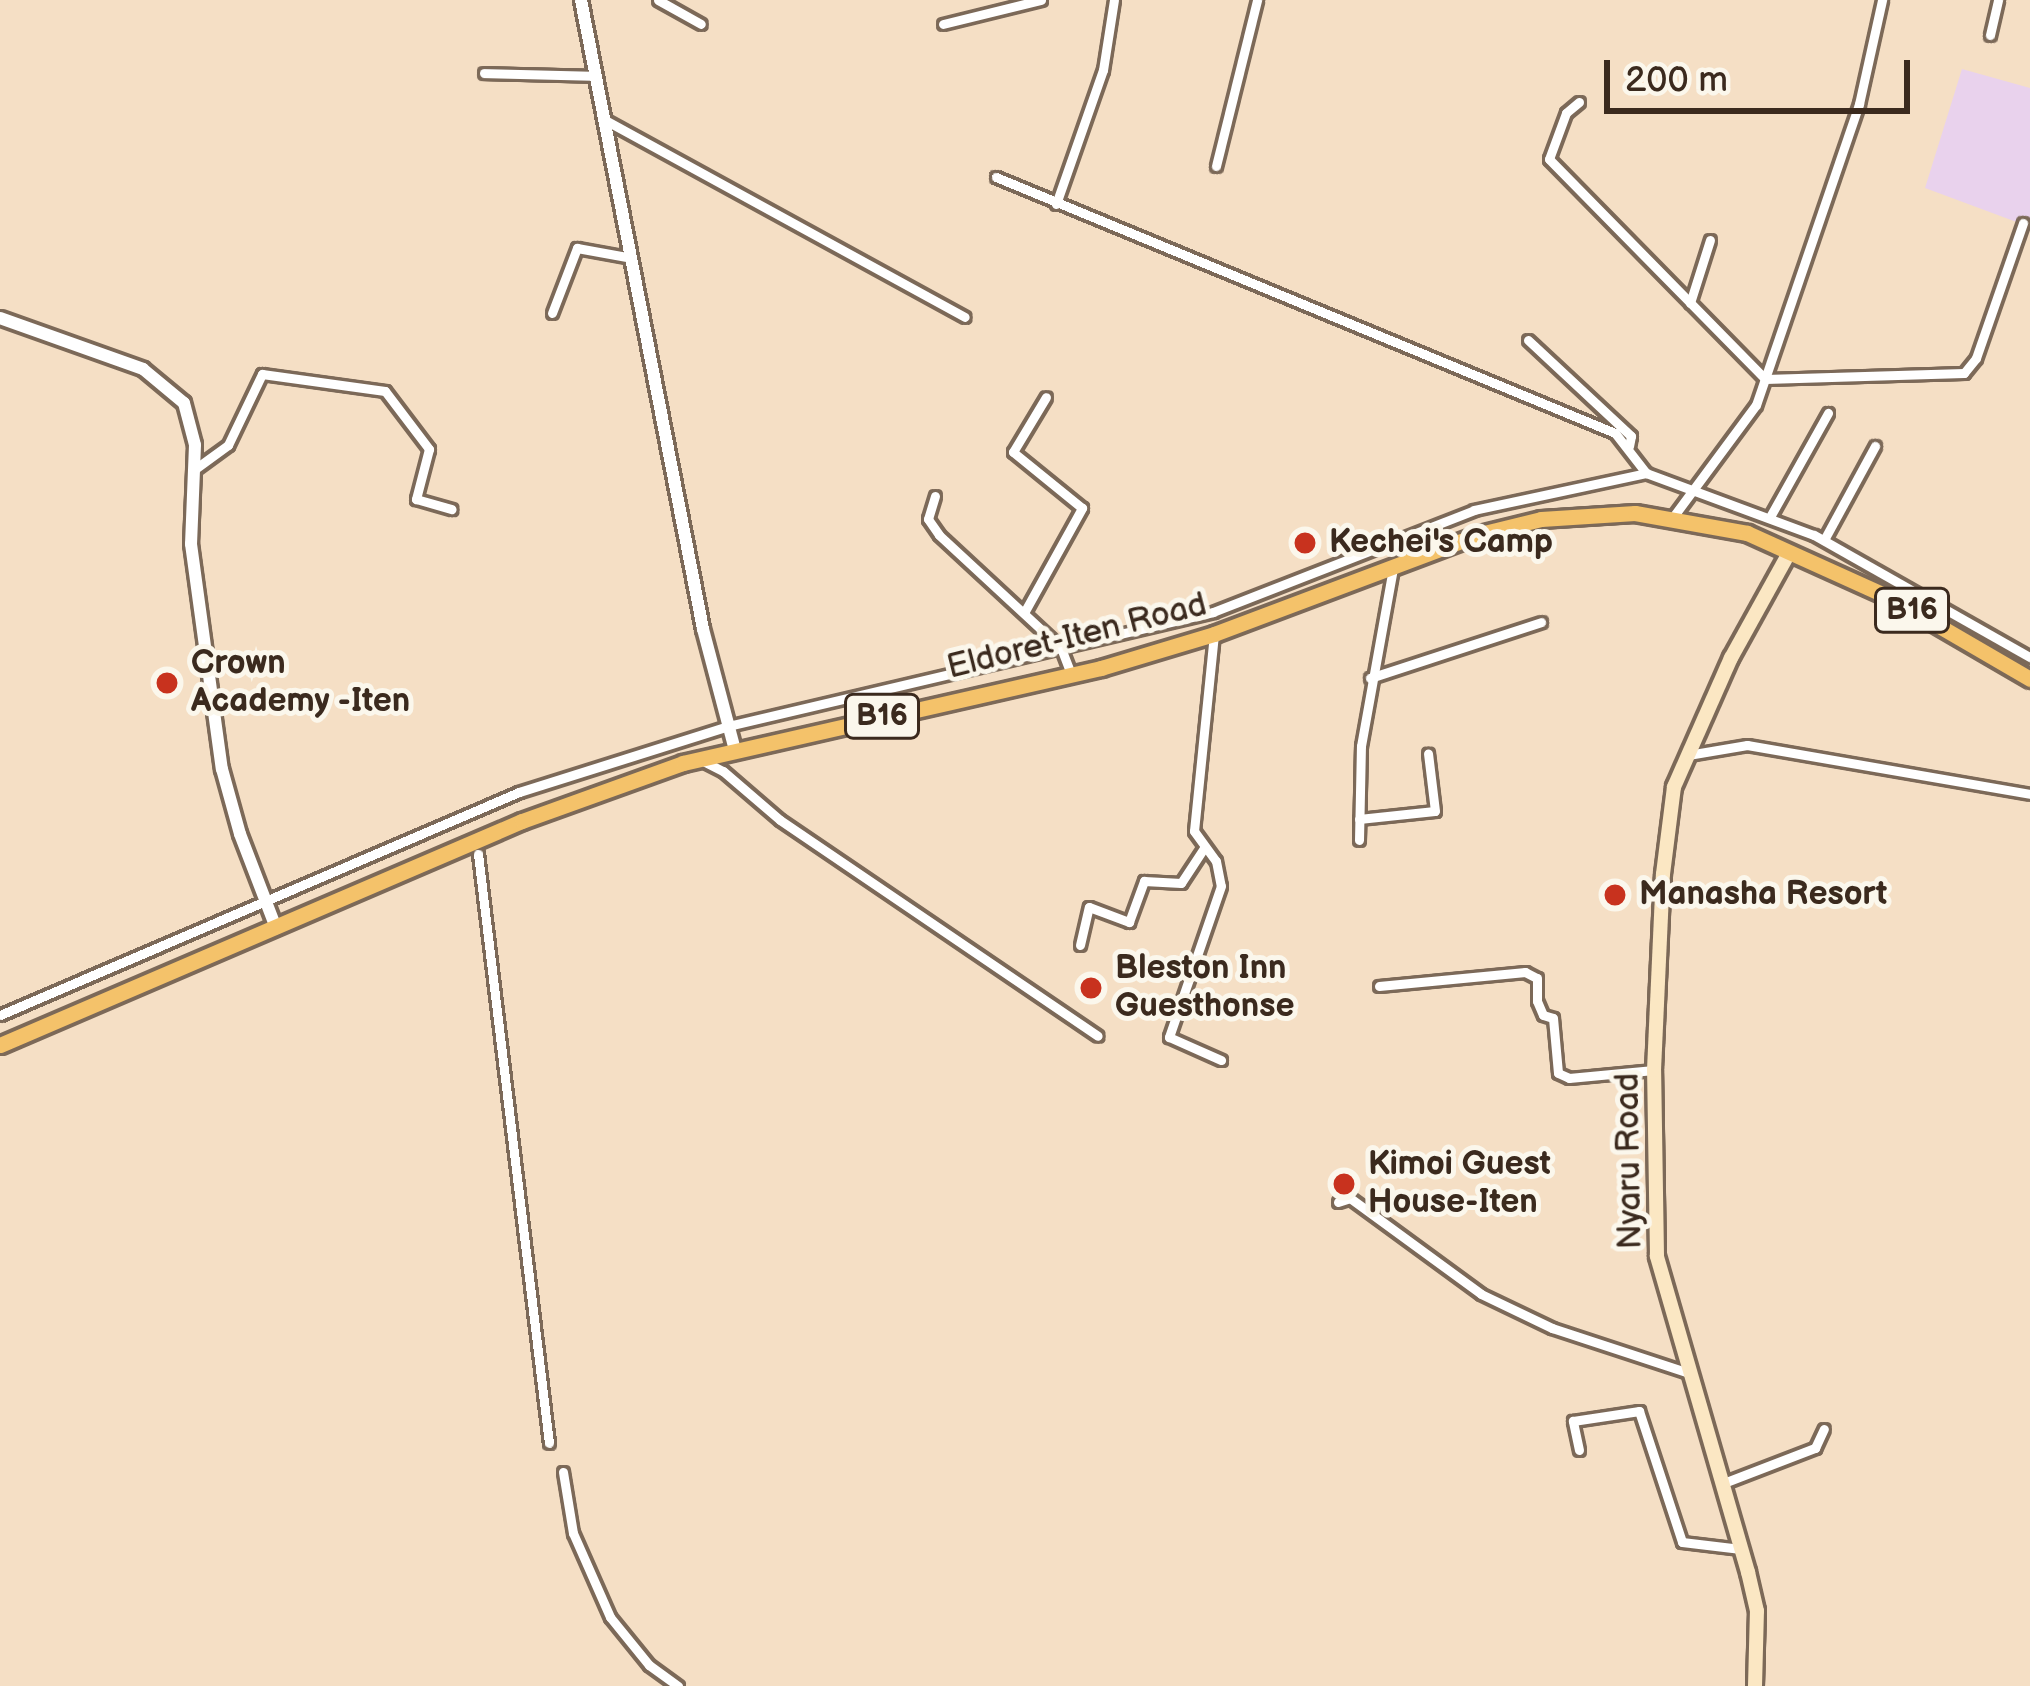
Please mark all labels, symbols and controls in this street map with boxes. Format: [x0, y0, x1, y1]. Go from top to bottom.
scale bar [1610, 36, 1916, 110]
text: 200 m [1625, 59, 1728, 102]
place label: Kechei's Camp [1329, 523, 1553, 563]
marker: Kechei's Camp [1292, 530, 1318, 556]
street label: Eldoret-Iten Road [943, 586, 1211, 688]
road number: B16 [1873, 586, 1951, 634]
place label: Crown Academy -Iten [191, 644, 411, 722]
marker: Crown Academy -Iten [154, 670, 180, 696]
road number: B16 [843, 692, 921, 740]
place label: Manasha Resort [1639, 875, 1887, 915]
marker: Manasha Resort [1602, 882, 1628, 908]
place label: Bleston Inn Guesthonse [1115, 949, 1294, 1027]
marker: Bleston Inn Guesthonse [1078, 975, 1104, 1001]
street label: Nyaru Road [1609, 1072, 1651, 1250]
place label: Kimoi Guest House-Iten [1368, 1145, 1551, 1223]
marker: Kimoi Guest House-Iten [1331, 1171, 1357, 1197]

